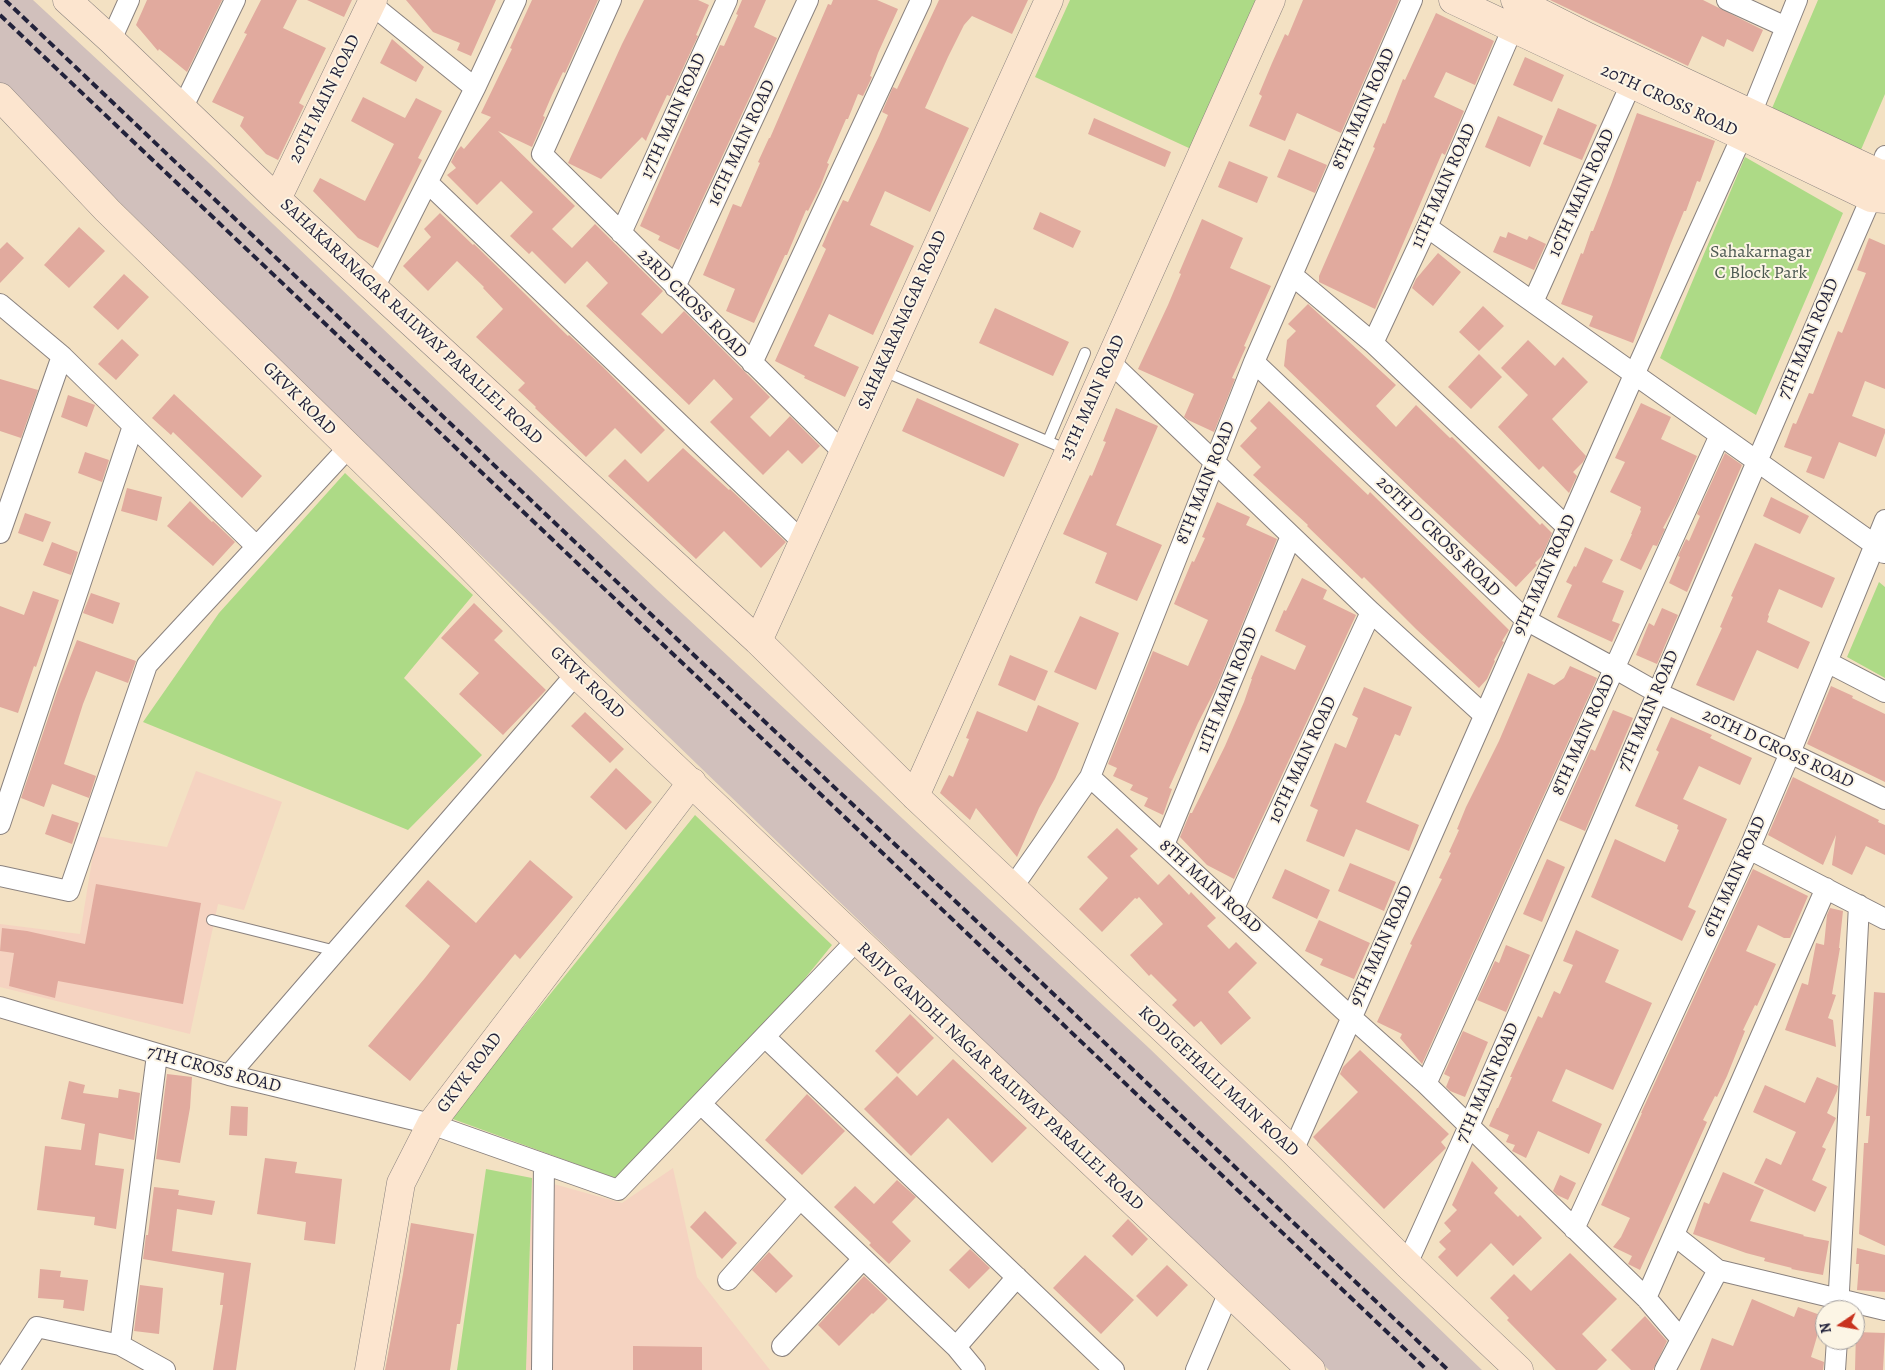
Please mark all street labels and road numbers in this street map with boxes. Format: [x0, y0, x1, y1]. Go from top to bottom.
street label: 20TH MAIN ROAD [285, 31, 365, 167]
street label: 8TH MAIN ROAD [1328, 45, 1400, 173]
street label: 17TH MAIN ROAD [637, 50, 711, 182]
street label: 20TH CROSS ROAD [1597, 60, 1741, 142]
street label: 16TH MAIN ROAD [703, 77, 781, 209]
street label: 11TH MAIN ROAD [1407, 120, 1481, 252]
street label: 10TH MAIN ROAD [1544, 126, 1620, 260]
street label: SAHAKARANAGAR RAILWAY PARALLEL ROAD [275, 194, 547, 450]
street label: SAHAKARANAGAR ROAD [854, 227, 952, 413]
street label: 23RD CROSS ROAD [632, 244, 752, 364]
street label: 7TH MAIN ROAD [1774, 275, 1844, 403]
street label: 13TH MAIN ROAD [1056, 332, 1130, 464]
street label: GKVK ROAD [258, 358, 340, 440]
street label: 8TH MAIN ROAD [1172, 418, 1240, 548]
street label: 20TH D CROSS ROAD [1371, 472, 1505, 602]
street label: 9TH MAIN ROAD [1509, 511, 1581, 639]
street label: 11TH MAIN ROAD [1193, 624, 1263, 756]
street label: GKVK ROAD [545, 642, 629, 724]
street label: 7TH MAIN ROAD [1614, 647, 1684, 775]
street label: 8TH MAIN ROAD [1548, 671, 1620, 799]
street label: 10TH MAIN ROAD [1264, 693, 1342, 827]
street label: 20TH D CROSS ROAD [1699, 704, 1857, 794]
street label: 6TH MAIN ROAD [1699, 813, 1771, 941]
street label: 8TH MAIN ROAD [1154, 835, 1266, 939]
street label: 9TH MAIN ROAD [1346, 882, 1418, 1010]
street label: RAJIV GANDHI NAGAR RAILWAY PARALLEL ROAD [852, 938, 1148, 1216]
street label: KODIGEHALLI MAIN ROAD [1133, 1002, 1303, 1162]
street label: 7TH MAIN ROAD [1452, 1019, 1524, 1147]
street label: GKVK ROAD [433, 1028, 507, 1118]
street label: 7TH CROSS ROAD [145, 1042, 283, 1098]

